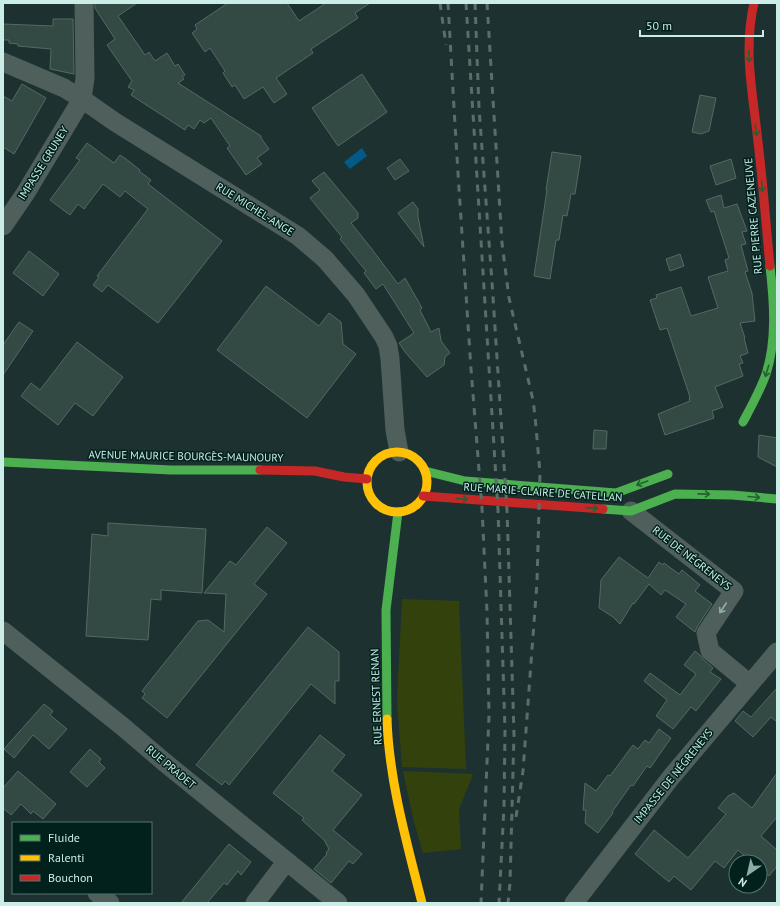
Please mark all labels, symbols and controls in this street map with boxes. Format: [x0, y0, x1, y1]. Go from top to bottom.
scale bar [640, 12, 763, 38]
text: 50 m [646, 18, 672, 33]
one-way arrow [745, 49, 752, 62]
street label: IMPASSE GRUNEY [15, 123, 72, 202]
one-way arrow [752, 123, 760, 136]
street label: RUE PIERRE CAZENEUVE [741, 157, 765, 275]
street label: RUE MICHEL-ANGE [213, 179, 297, 239]
one-way arrow [759, 179, 766, 192]
one-way arrow [763, 364, 770, 377]
street label: AVENUE MAURICE BOURGÈS-MAUNOURY [89, 447, 284, 465]
street label: RUE MARIE-CLAIRE DE CATELLAN [463, 479, 623, 505]
one-way arrow [636, 480, 648, 488]
one-way arrow [697, 490, 710, 498]
one-way arrow [747, 493, 760, 500]
one-way arrow [455, 495, 468, 502]
one-way arrow [585, 504, 598, 511]
street label: RUE DE NÉGRENEYS [650, 523, 734, 593]
one-way arrow [719, 602, 727, 613]
street label: RUE ERNEST RENAN [367, 649, 385, 745]
street label: IMPASSE DE NÉGRENEYS [630, 726, 716, 826]
street label: RUE PRADET [143, 742, 199, 792]
legend [12, 822, 152, 894]
text: Fluide [48, 830, 80, 845]
text: Ralenti [48, 850, 84, 865]
north arrow [728, 854, 768, 894]
text: Bouchon [48, 870, 93, 885]
text: N [735, 874, 749, 890]

